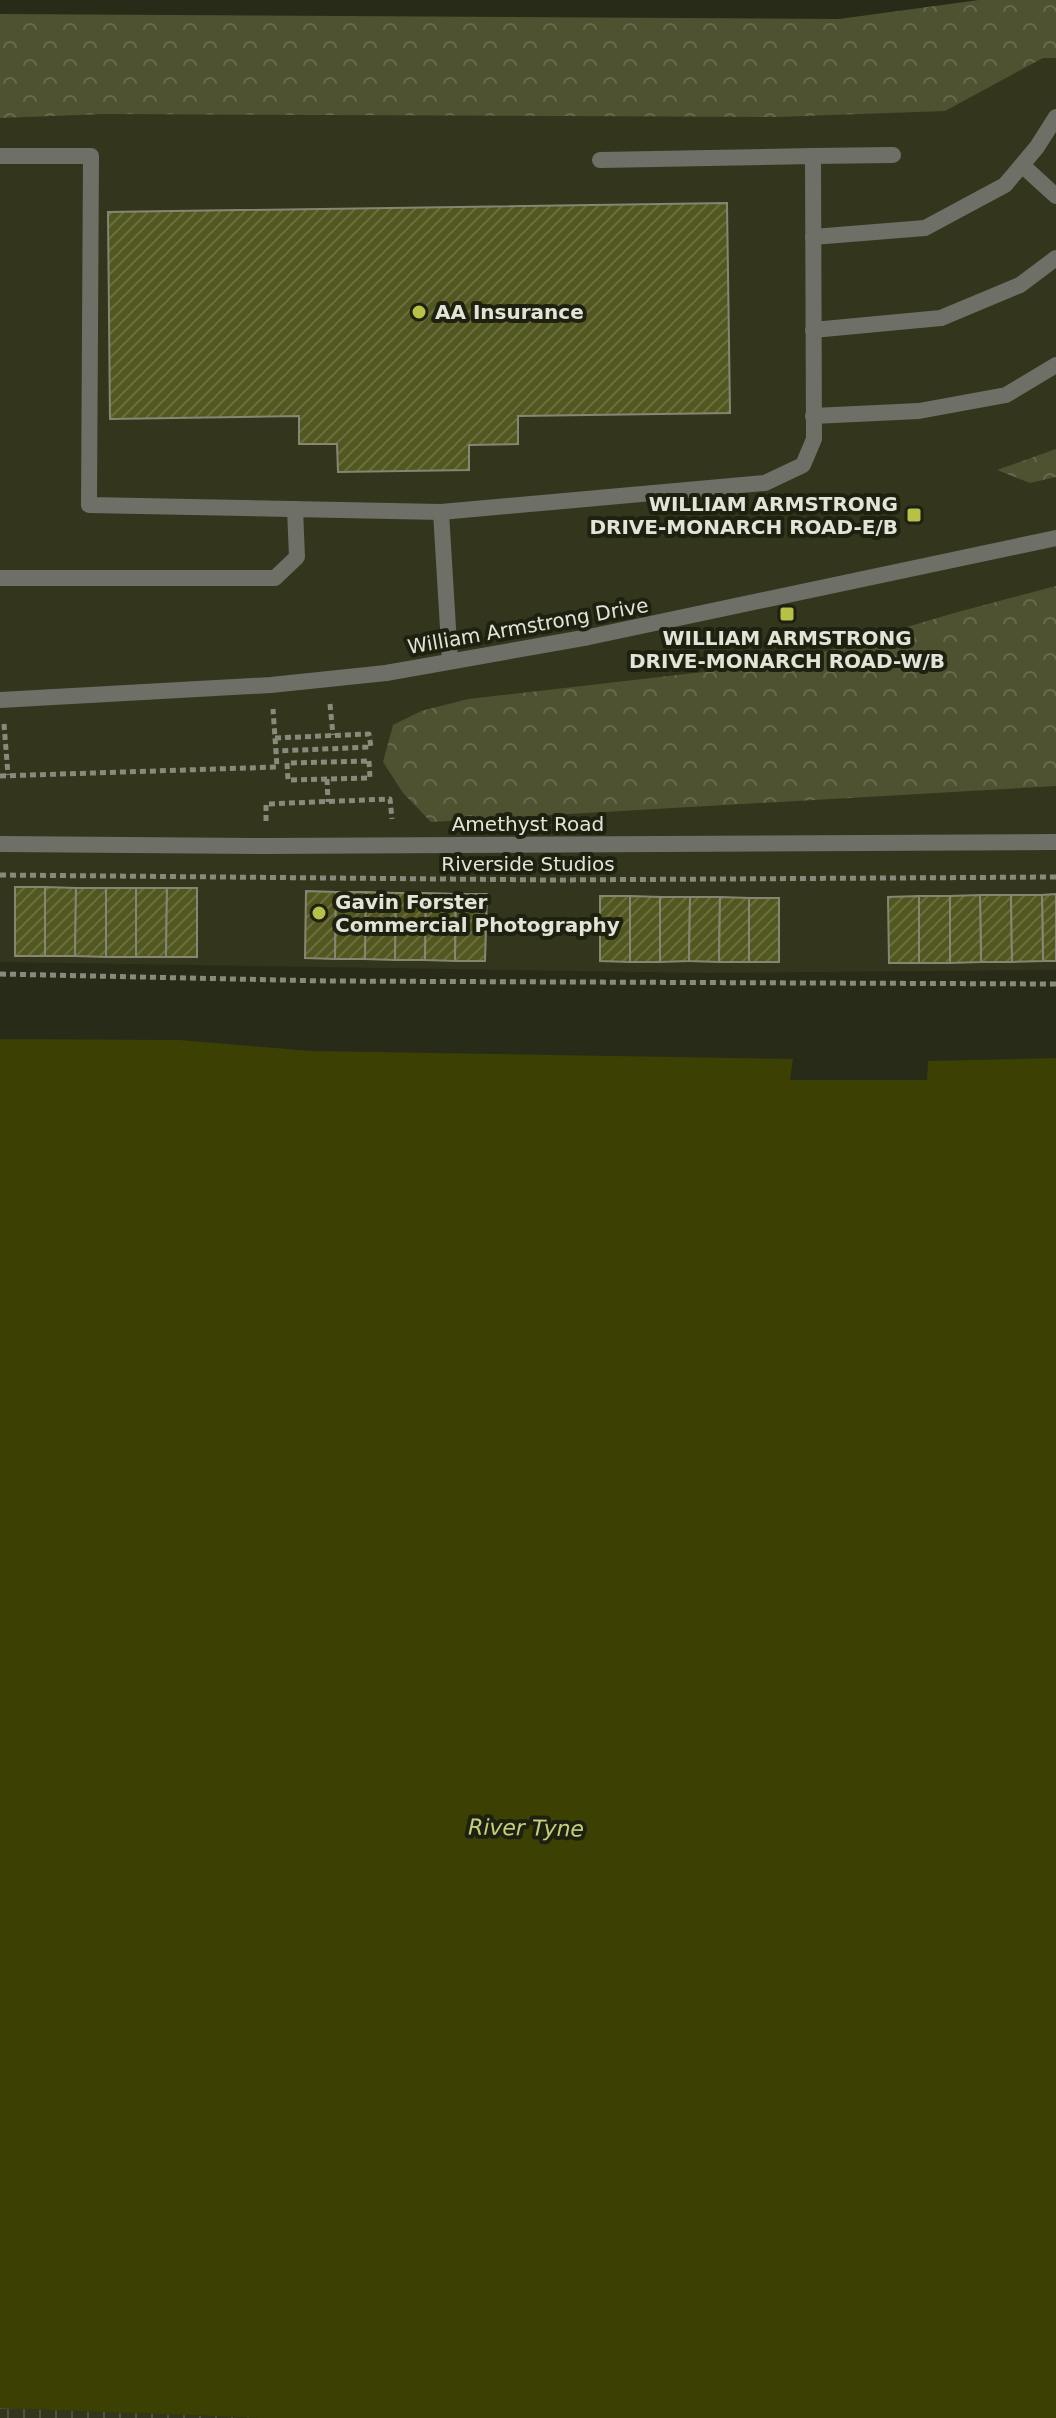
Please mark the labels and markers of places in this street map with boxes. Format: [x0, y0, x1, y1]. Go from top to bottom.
place label: AA Insurance [435, 300, 584, 324]
marker: AA Insurance [410, 303, 428, 321]
place label: WILLIAM ARMSTRONG DRIVE-MONARCH ROAD-E/B [589, 492, 898, 539]
marker: WILLIAM ARMSTRONG DRIVE-MONARCH ROAD-E/B [905, 506, 923, 524]
marker: WILLIAM ARMSTRONG DRIVE-MONARCH ROAD-W/B [778, 605, 796, 623]
place label: WILLIAM ARMSTRONG DRIVE-MONARCH ROAD-W/B [629, 626, 945, 673]
place label: Gavin Forster Commercial Photography [335, 890, 620, 937]
marker: Gavin Forster Commercial Photography [310, 904, 328, 922]

